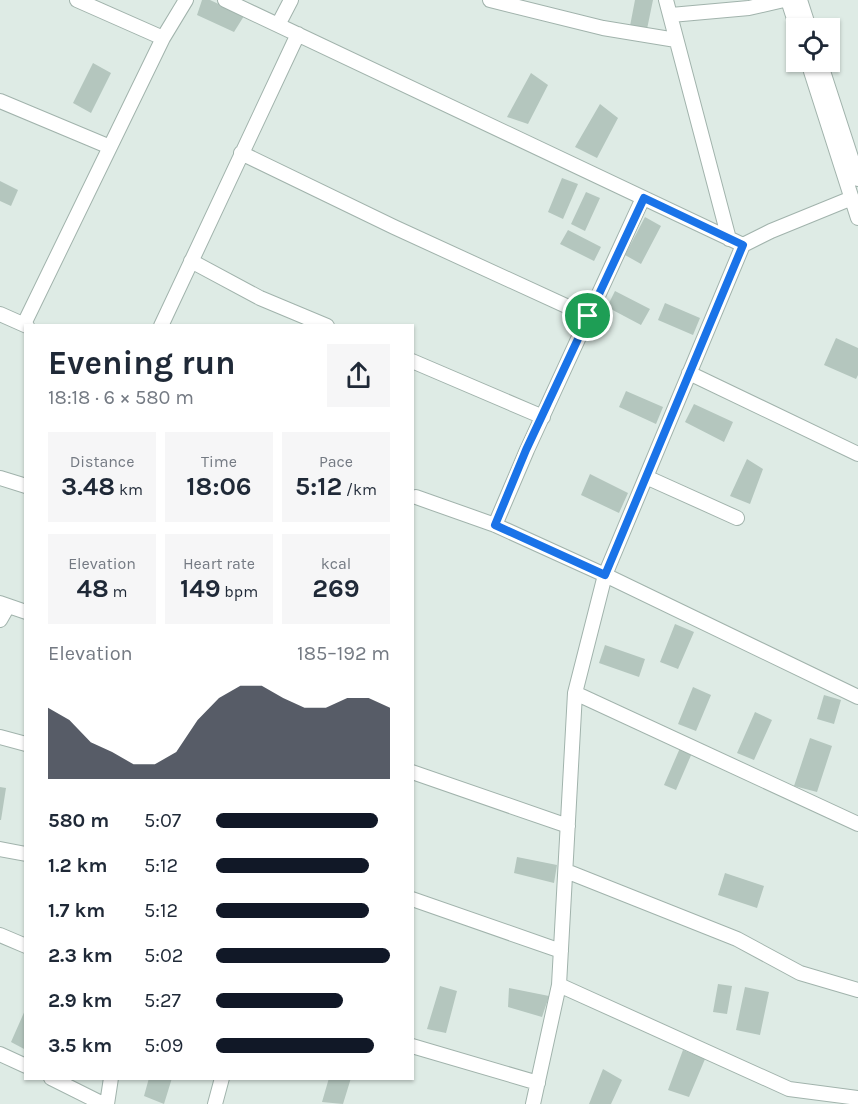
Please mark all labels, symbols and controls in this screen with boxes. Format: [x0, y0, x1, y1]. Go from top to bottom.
map controls [786, 18, 840, 72]
button: locate [786, 18, 840, 72]
pin [562, 290, 613, 341]
icon: arrive [571, 299, 604, 332]
text: Evening run [48, 344, 236, 382]
button: share [327, 344, 390, 407]
text: 18:18 · 6 × 580 m [48, 386, 194, 409]
text: Distance [70, 452, 134, 471]
text: Time [201, 452, 237, 471]
text: Pace [319, 452, 353, 471]
text: 3.48 [61, 471, 115, 502]
text: 18:06 [186, 471, 252, 502]
text: 5:12 [295, 471, 342, 502]
text: km [115, 480, 143, 499]
text: /km [342, 480, 377, 499]
text: Elevation [68, 554, 136, 573]
text: Heart rate [183, 554, 255, 573]
text: kcal [321, 554, 351, 573]
text: 48 [76, 573, 109, 604]
text: 149 [180, 573, 221, 604]
text: 269 [312, 573, 360, 604]
text: m [109, 582, 128, 601]
text: bpm [221, 582, 258, 601]
text: Elevation [48, 642, 133, 665]
text: 185–192 m [297, 642, 390, 665]
text: 580 m [48, 809, 109, 832]
text: 5:07 [144, 809, 181, 832]
text: 1.2 km [48, 854, 107, 877]
text: 5:12 [144, 854, 178, 877]
text: 1.7 km [48, 899, 105, 922]
text: 5:12 [144, 899, 178, 922]
text: 2.3 km [48, 944, 113, 967]
text: 5:02 [144, 944, 183, 967]
text: 2.9 km [48, 989, 112, 1012]
text: 5:27 [144, 989, 181, 1012]
text: 3.5 km [48, 1034, 112, 1057]
text: 5:09 [144, 1034, 183, 1057]

